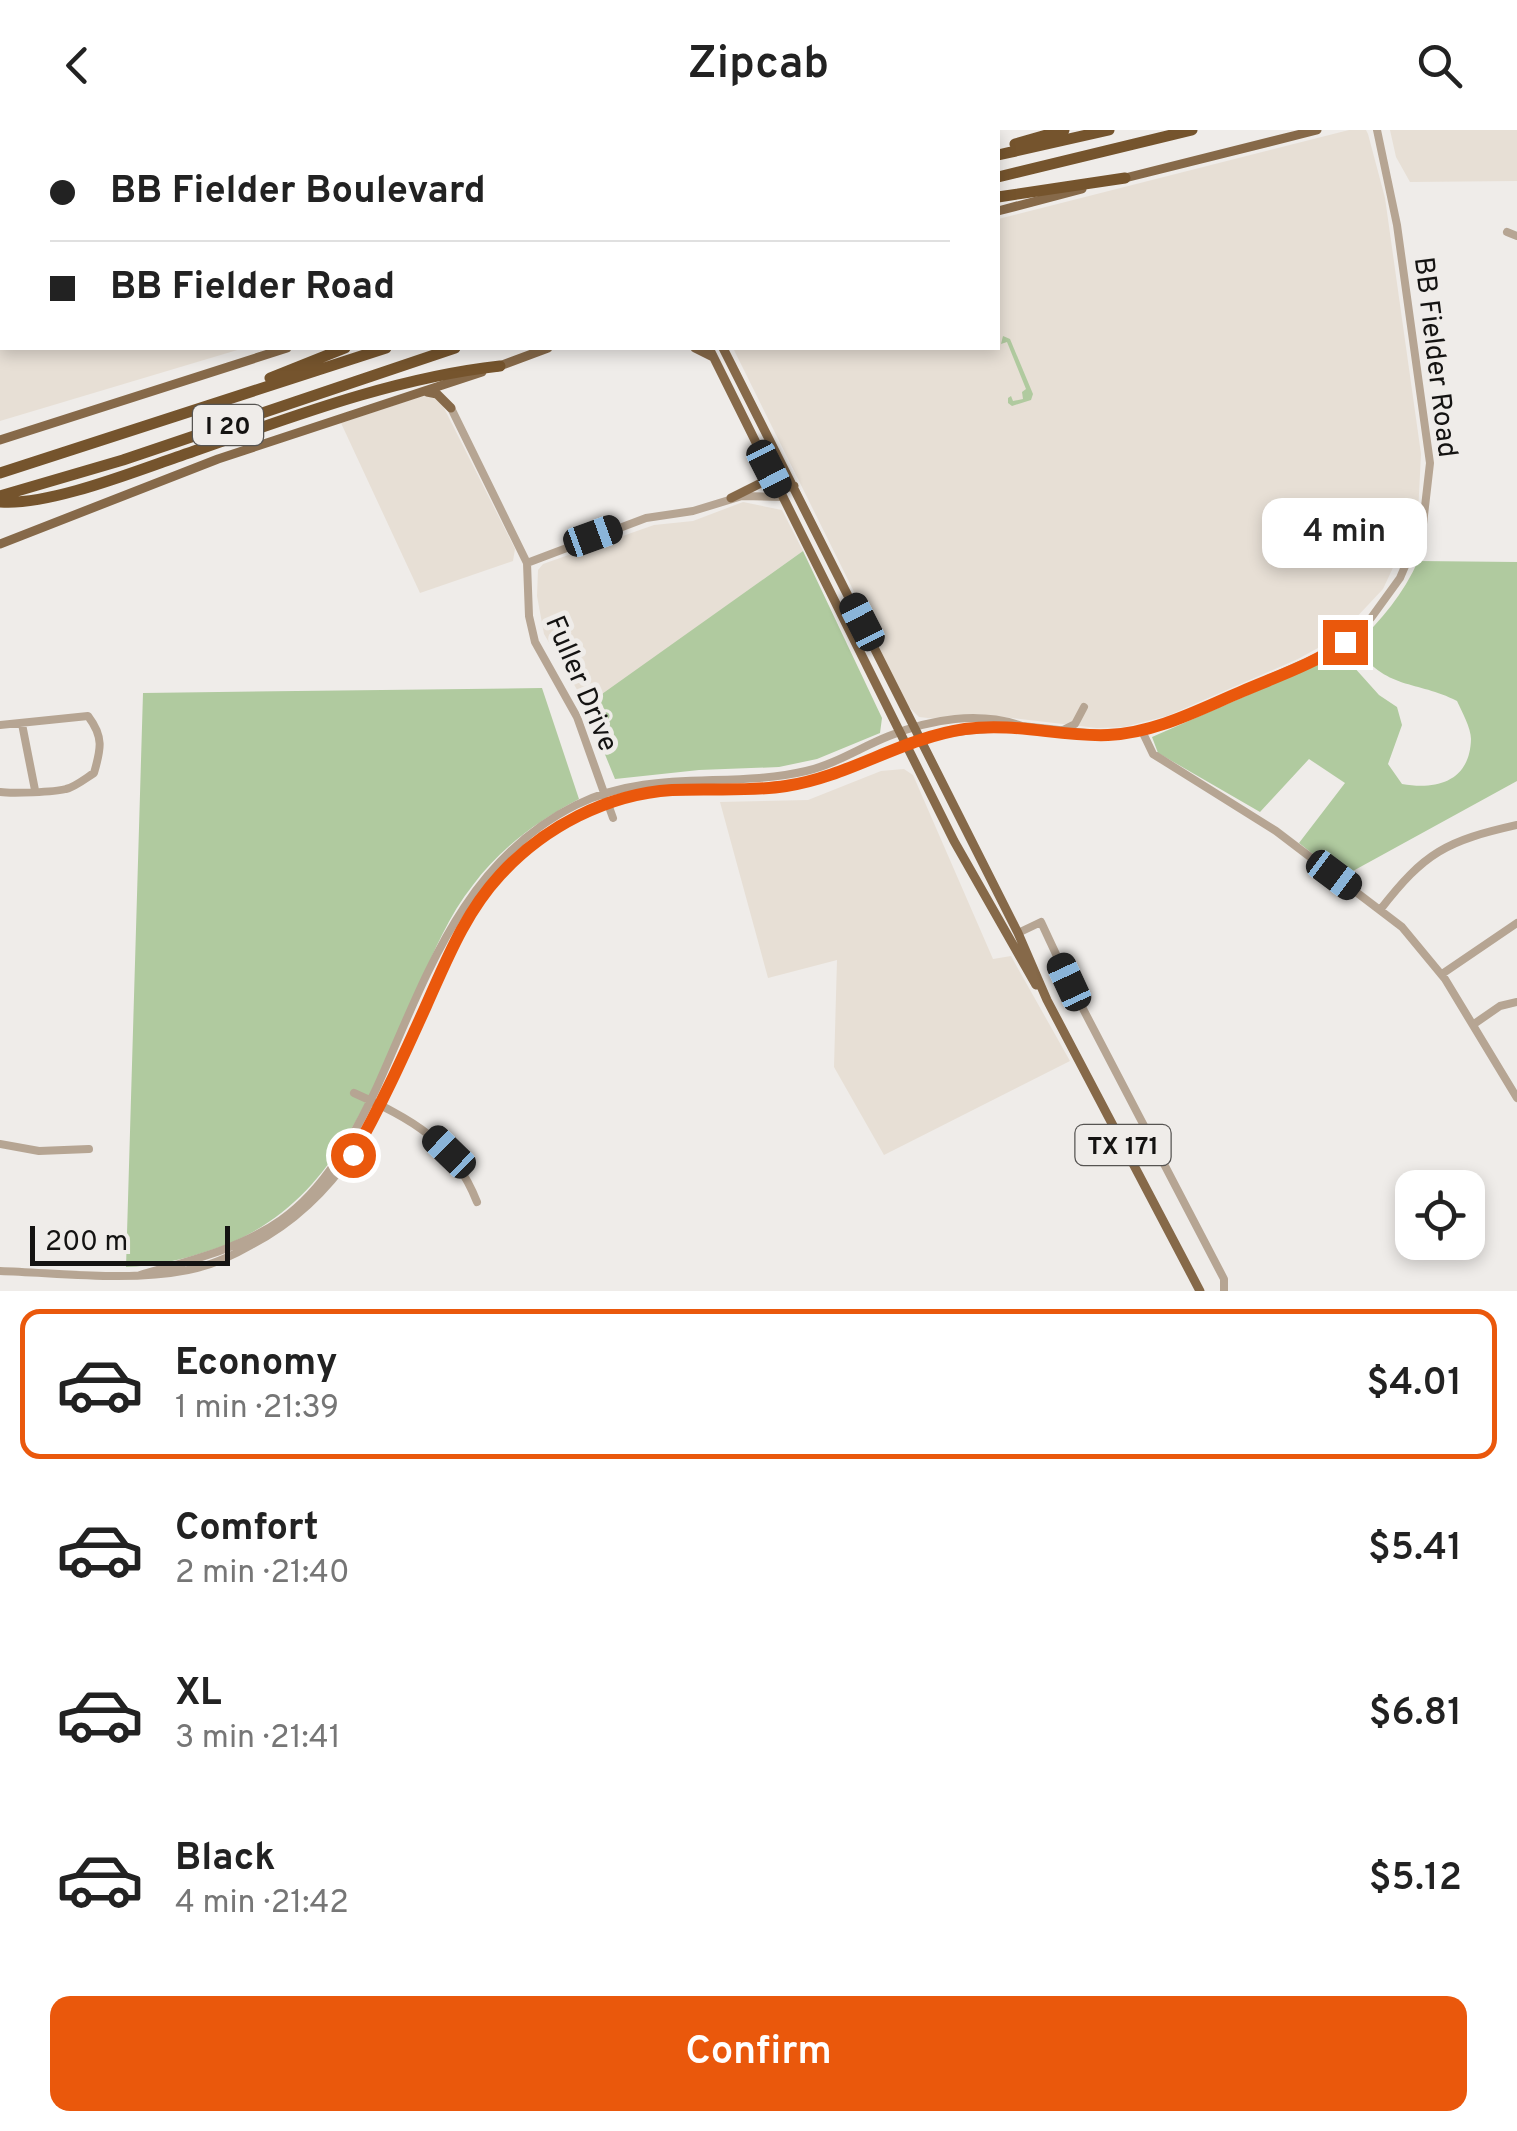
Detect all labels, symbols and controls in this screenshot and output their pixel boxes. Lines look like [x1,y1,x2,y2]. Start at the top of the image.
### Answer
text: Zipcab [688,37,829,94]
icon: back [50,38,105,93]
icon: search [1412,38,1467,93]
text: BB Fielder Boulevard [110,168,486,217]
street label: BB Fielder Road [1404,255,1464,460]
text: BB Fielder Road [110,264,395,313]
road number: I 20 [193,405,263,445]
car [742,435,796,503]
callout: 4 min [1262,497,1428,567]
car [560,512,626,560]
text: 4 min [1303,513,1386,553]
car [835,588,889,656]
street label: Fuller Drive [535,611,625,758]
route end [1323,620,1368,665]
car [1301,845,1367,905]
car [1043,948,1095,1016]
car [417,1120,481,1184]
road number: TX 171 [1076,1125,1170,1165]
route start [331,1133,376,1178]
map controls [1395,1170,1485,1260]
button: locate [1395,1170,1485,1260]
scale bar [30,1221,230,1266]
text: 200 m [45,1225,128,1261]
icon: car [55,1339,145,1429]
text: Economy [175,1340,337,1389]
text: $4.01 [1367,1360,1462,1409]
text: 1 min · 21:39 [175,1389,339,1429]
icon: car [55,1504,145,1594]
text: Comfort [175,1505,319,1554]
text: $5.41 [1368,1525,1462,1574]
text: 2 min · 21:40 [175,1554,350,1594]
icon: car [55,1669,145,1759]
text: XL [175,1670,222,1719]
text: $6.81 [1369,1690,1462,1739]
text: 3 min · 21:41 [175,1719,341,1759]
icon: car [55,1834,145,1924]
text: Black [175,1835,275,1884]
text: $5.12 [1369,1855,1462,1904]
text: 4 min · 21:42 [175,1884,349,1924]
button: Confirm [50,1996,1467,2111]

